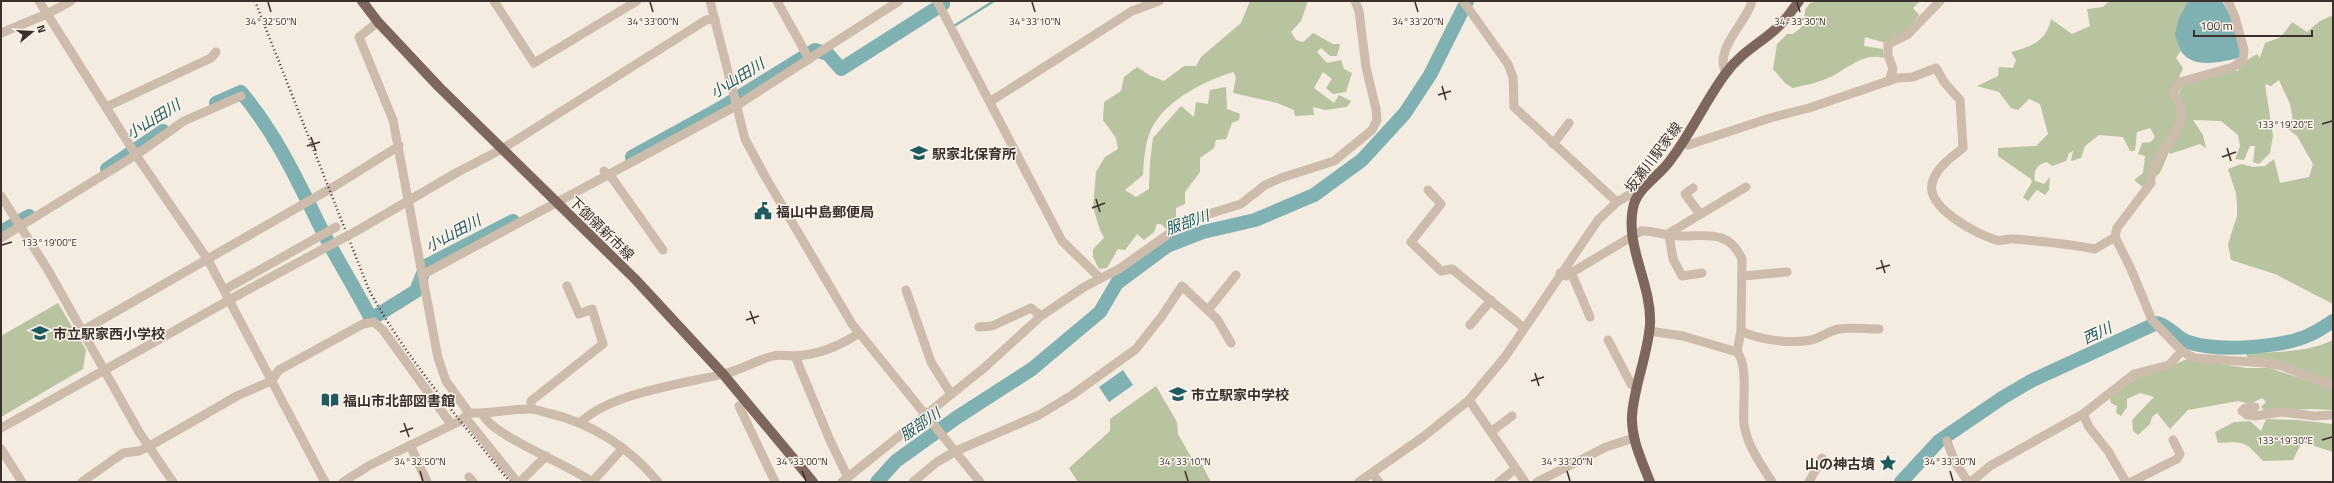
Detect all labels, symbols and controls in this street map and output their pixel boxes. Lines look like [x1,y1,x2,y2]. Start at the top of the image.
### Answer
north arrow [12,12,52,52]
scale bar [2194,12,2312,38]
text: 34°32'50"N [245,14,297,29]
text: 34°33'00"N [627,14,679,29]
text: 34°33'10"N [1009,14,1061,29]
text: 34°33'20"N [1392,14,1444,29]
text: 34°33'30"N [1774,14,1826,29]
text: 100 m [2200,16,2233,35]
text: N [33,23,50,35]
water label: 小山田川 [705,51,770,104]
water label: 小山田川 [121,92,186,145]
street label: 坂瀬川駅家線 [1619,117,1687,197]
text: 133°19'20"E [2257,117,2314,132]
school or university icon: 駅家北保育所 [909,143,929,163]
place label: 駅家北保育所 [932,143,1016,164]
street label: 下御領新市線 [564,191,640,265]
public building icon: 福山中島郵便局 [753,201,773,221]
place label: 福山中島郵便局 [776,201,874,222]
water label: 服部川 [1162,203,1214,240]
water label: 小山田川 [421,208,487,257]
text: 133°19'00"E [21,235,78,250]
water label: 西川 [2079,315,2117,350]
school or university icon: 市立駅家西小学校 [30,323,50,343]
place label: 市立駅家西小学校 [53,323,165,344]
school or university icon: 市立駅家中学校 [1168,384,1188,404]
place label: 市立駅家中学校 [1191,384,1289,405]
library icon: 福山市北部図書館 [320,390,340,410]
place label: 福山市北部図書館 [343,390,455,411]
water label: 服部川 [895,401,947,446]
text: 133°19'30"E [2257,433,2314,448]
place label: 山の神古墳 [1805,453,1875,474]
place icon: 山の神古墳 [1878,453,1898,473]
text: 34°32'50"N [394,454,446,469]
text: 34°33'00"N [776,454,828,469]
text: 34°33'10"N [1159,454,1211,469]
text: 34°33'20"N [1541,454,1593,469]
text: 34°33'30"N [1924,454,1976,469]

